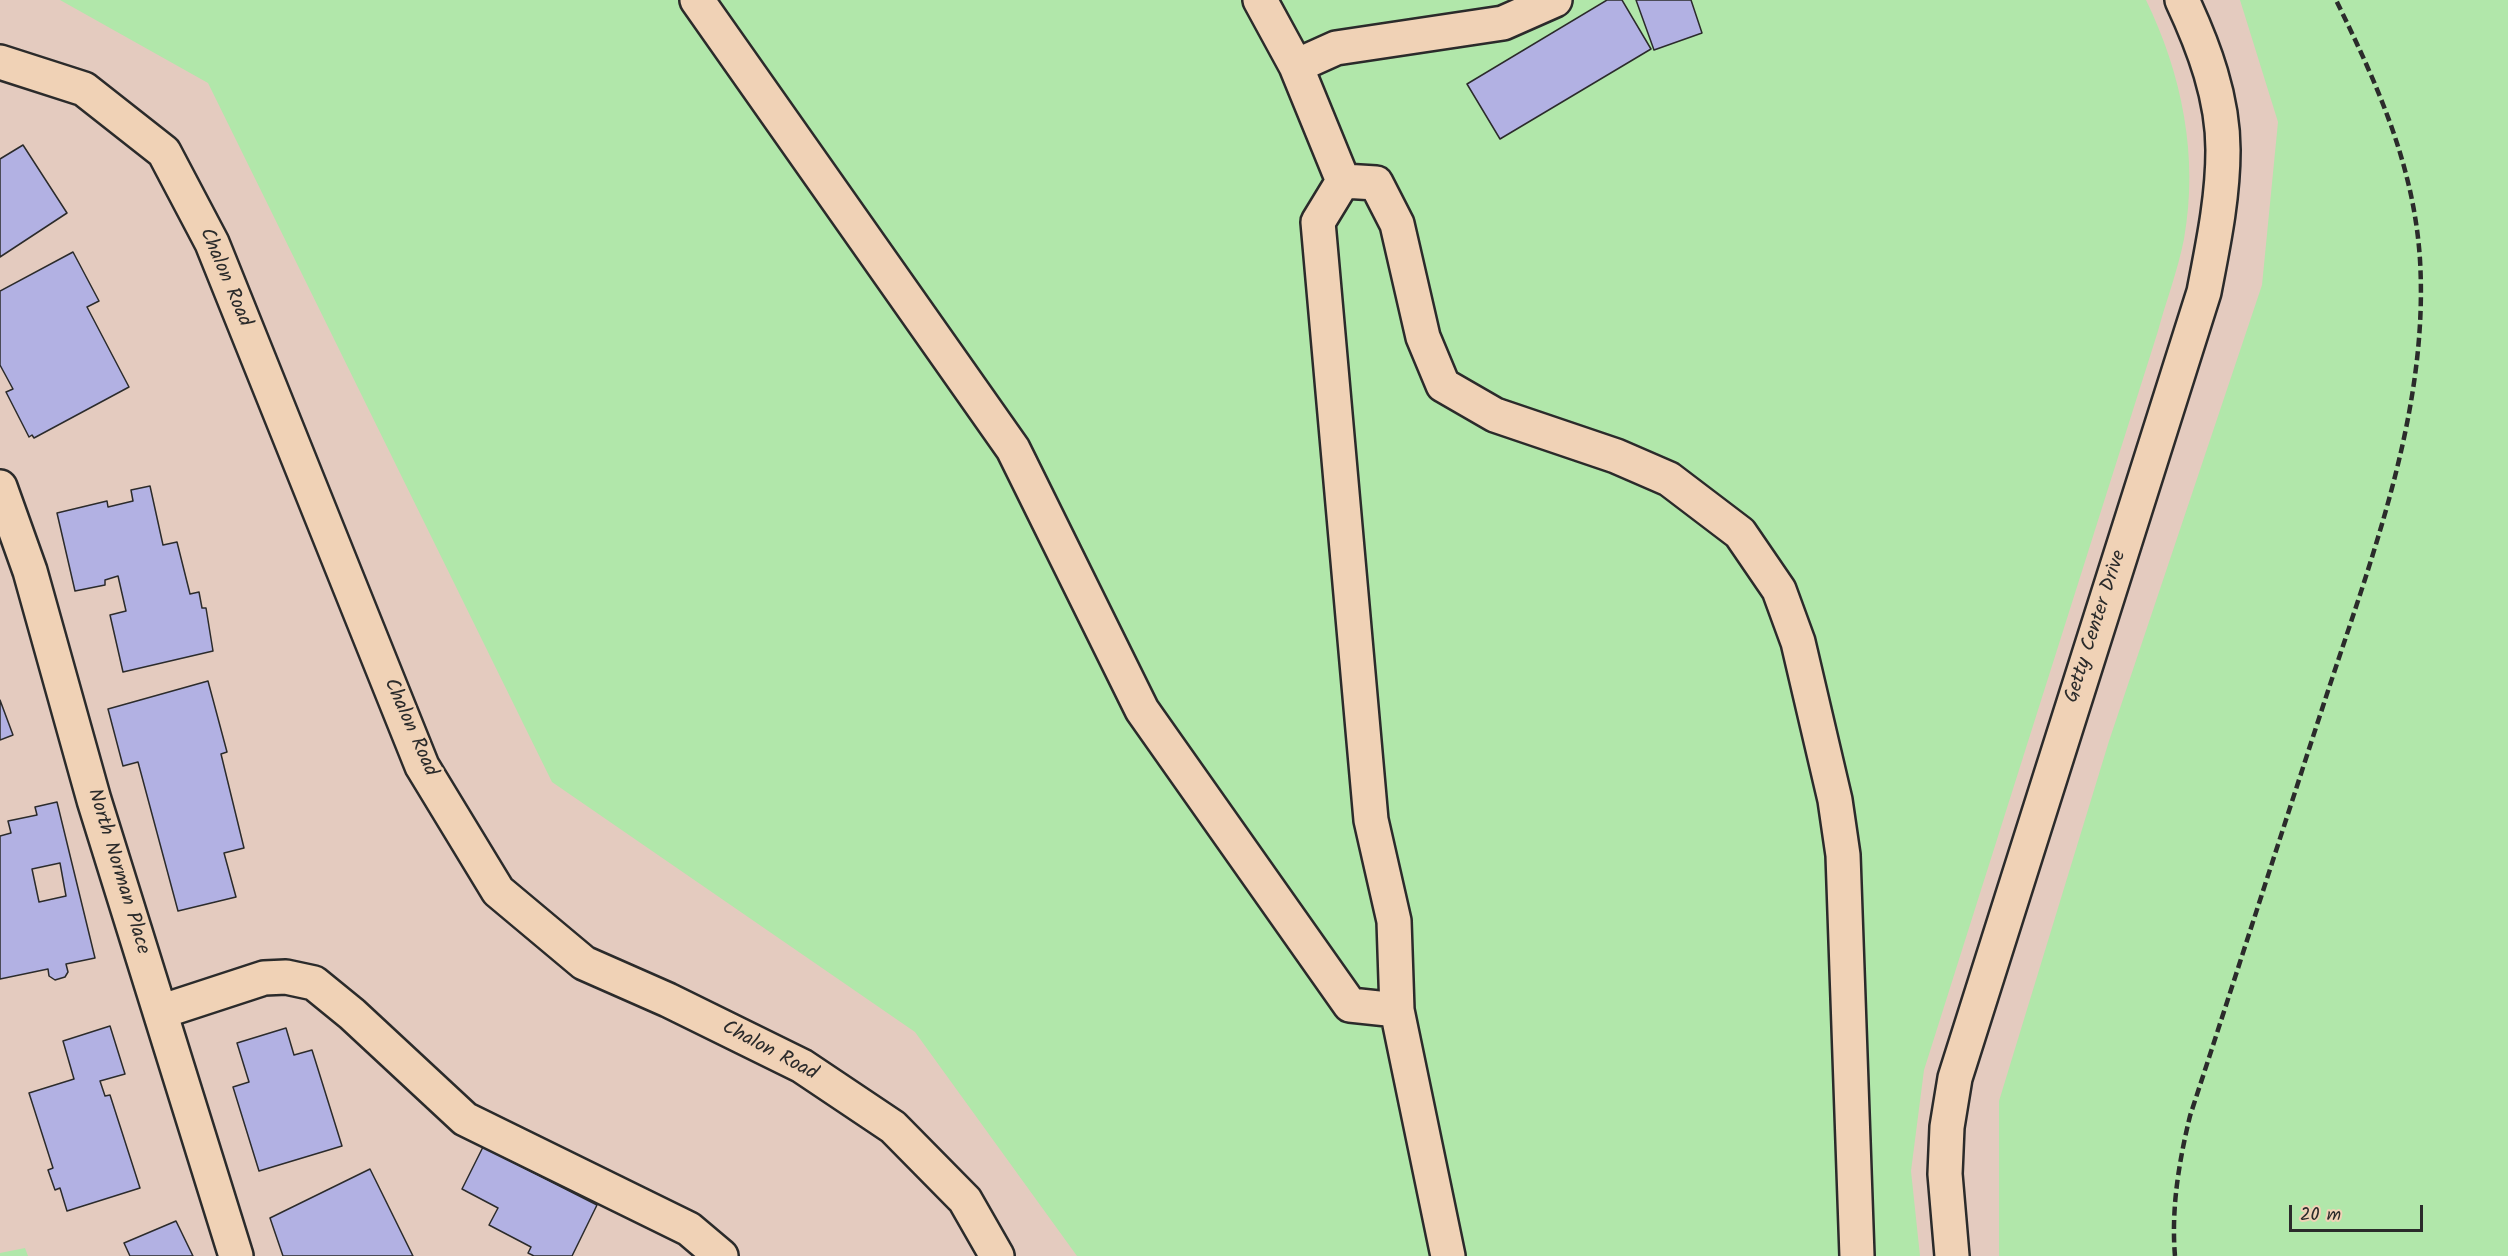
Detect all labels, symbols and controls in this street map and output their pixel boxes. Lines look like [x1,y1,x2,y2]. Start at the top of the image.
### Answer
street label: Chalon Road [192,225,256,331]
street label: Getty Center Drive [2061,548,2133,706]
street label: Chalon Road [377,675,441,781]
street label: North Norman Place [80,786,154,958]
street label: Chalon Road [717,1017,821,1087]
scale bar [2292,1193,2426,1231]
text: 20 m [2300,1201,2341,1230]

